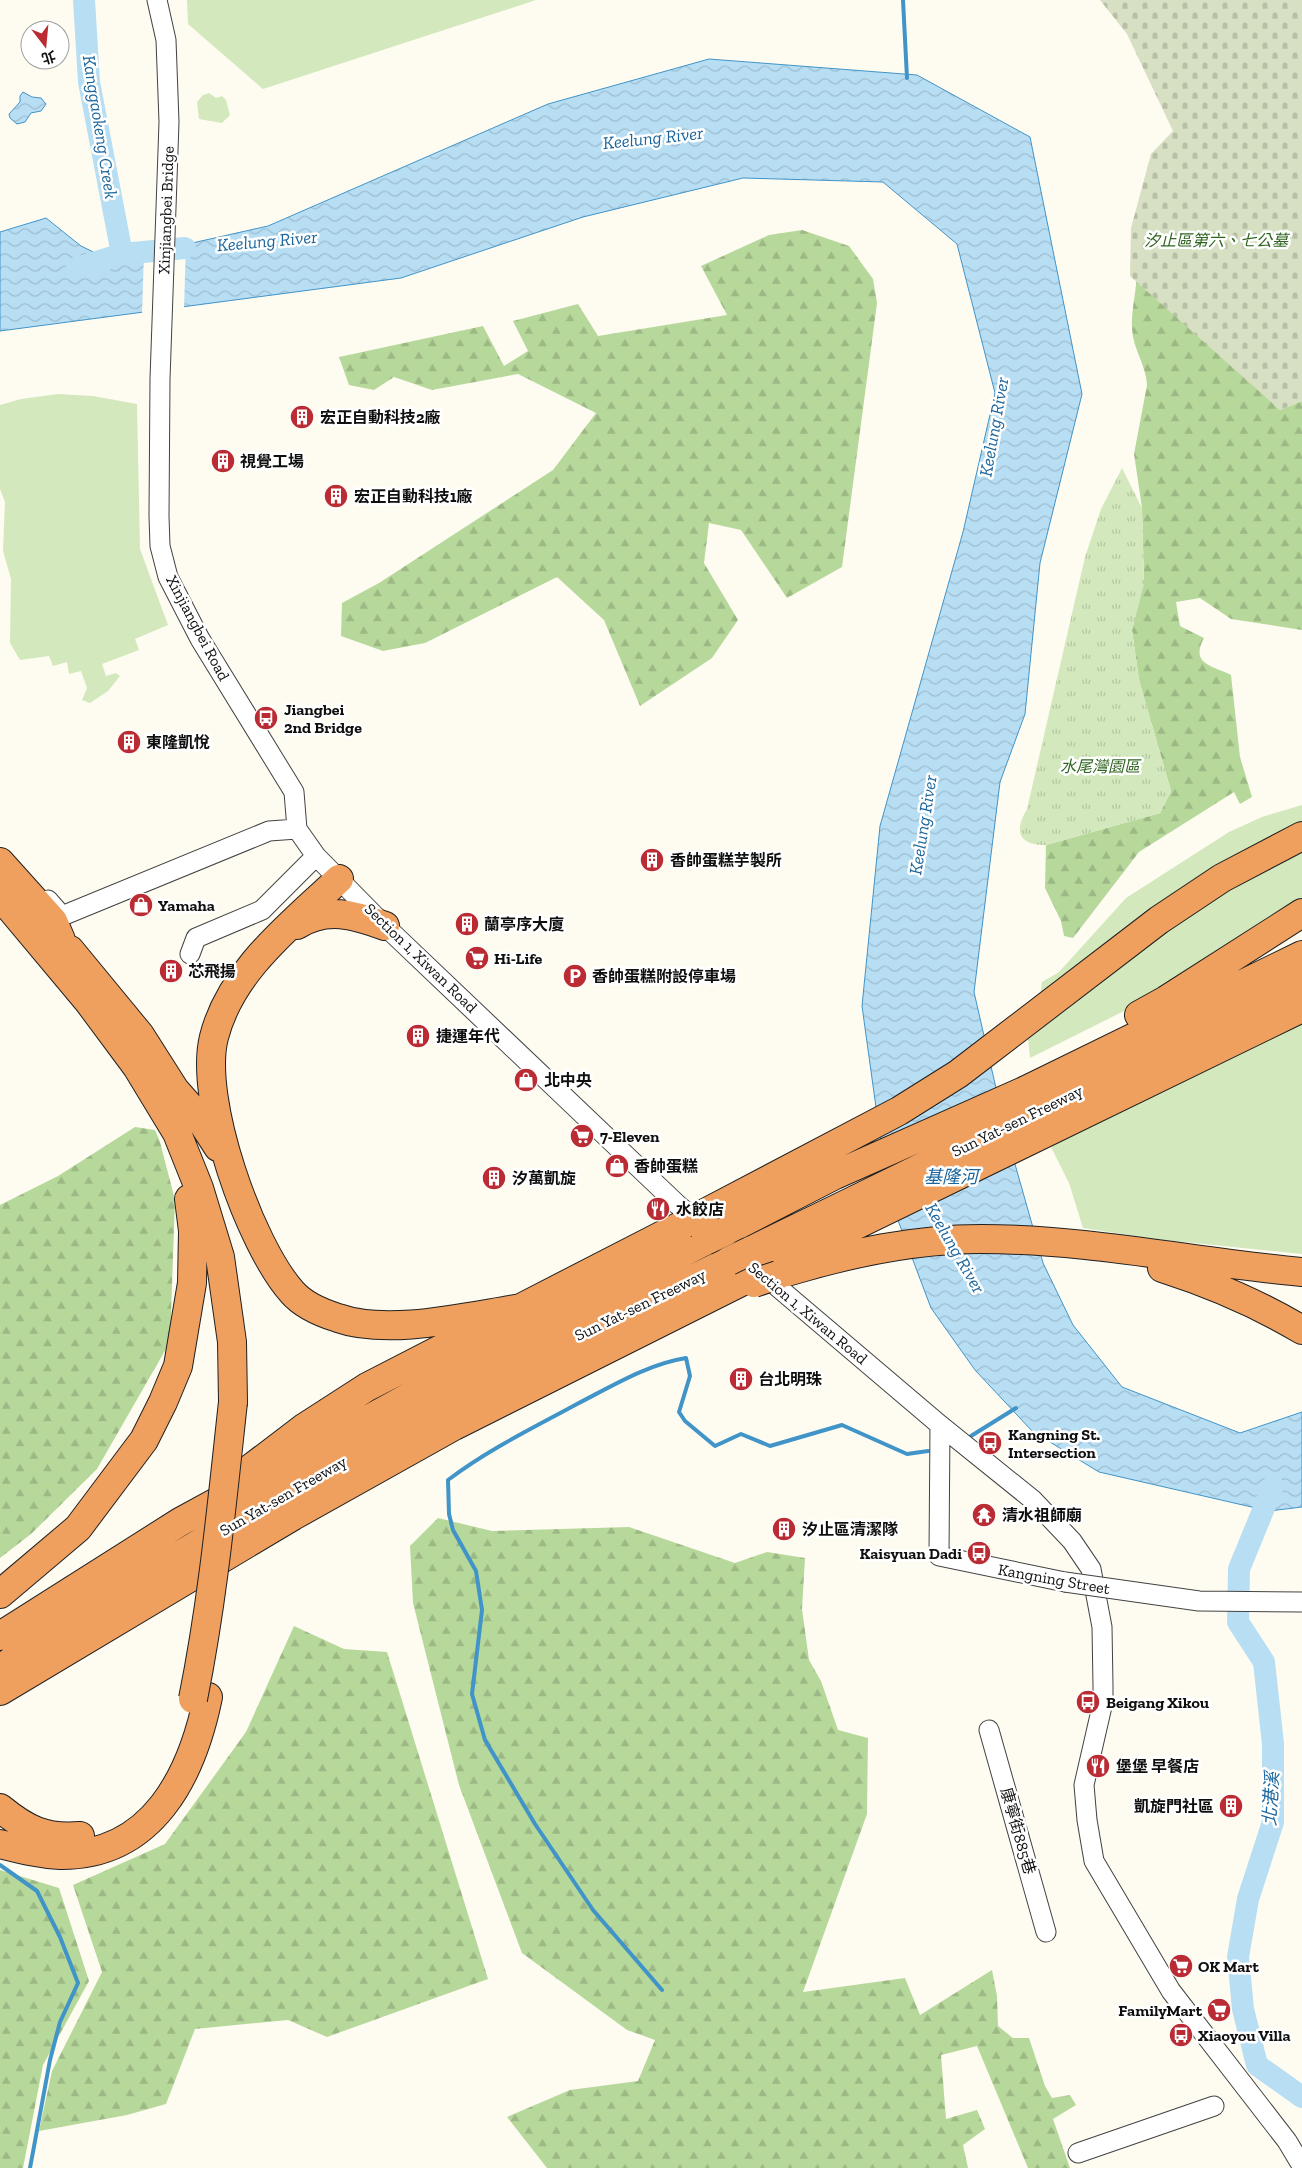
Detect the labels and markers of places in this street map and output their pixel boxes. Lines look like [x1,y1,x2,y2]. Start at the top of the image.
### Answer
building icon: 宏正自動科技2廠 [289,404,315,430]
place label: 宏正自動科技2廠 [320,408,441,427]
building icon: 視覺工場 [210,448,236,474]
place label: 視覺工場 [240,452,304,471]
building icon: 宏正自動科技1廠 [323,483,349,509]
place label: 宏正自動科技1廠 [354,487,472,506]
place label: Jiangbei 2nd Bridge [284,700,362,737]
bus stop icon: Jiangbei 2nd Bridge [253,705,279,731]
building icon: 東隆凱悅 [116,729,142,755]
place label: 東隆凱悅 [146,733,210,752]
building icon: 香帥蛋糕芋製所 [639,847,665,873]
place label: 香帥蛋糕芋製所 [670,851,782,870]
shop icon: Yamaha [128,892,154,918]
place label: Yamaha [158,896,215,915]
building icon: 蘭亭序大廈 [454,911,480,937]
place label: 蘭亭序大廈 [484,915,564,934]
supermarket icon: Hi-Life [464,945,490,971]
place label: Hi-Life [494,949,543,968]
building icon: 芯飛揚 [158,958,184,984]
place label: 芯飛揚 [188,962,236,981]
parking icon: 香帥蛋糕附設停車場 [562,963,588,989]
place label: 香帥蛋糕附設停車場 [592,967,736,986]
building icon: 捷運年代 [405,1023,431,1049]
place label: 捷運年代 [436,1027,500,1046]
shop icon: 北中央 [513,1067,539,1093]
place label: 北中央 [544,1071,592,1090]
supermarket icon: 7-Eleven [569,1123,595,1149]
place label: 7-Eleven [600,1127,660,1146]
shop icon: 香帥蛋糕 [604,1153,630,1179]
place label: 香帥蛋糕 [634,1157,698,1176]
building icon: 汐萬凱旋 [481,1165,507,1191]
place label: 汐萬凱旋 [512,1169,576,1188]
restaurant icon: 水餃店 [645,1196,671,1222]
place label: 水餃店 [676,1200,724,1219]
building icon: 台北明珠 [728,1366,754,1392]
place label: 台北明珠 [758,1370,822,1389]
place label: Kangning St. Intersection [1008,1425,1101,1462]
bus stop icon: Kangning St. Intersection [977,1430,1003,1456]
temple icon: 清水祖師廟 [971,1502,997,1528]
place label: 清水祖師廟 [1002,1506,1082,1525]
building icon: 汐止區清潔隊 [771,1516,797,1542]
place label: 汐止區清潔隊 [802,1520,898,1539]
bus stop icon: Kaisyuan Dadi [966,1540,992,1566]
place label: Kaisyuan Dadi [859,1544,962,1563]
bus stop icon: Beigang Xikou [1075,1689,1101,1715]
place label: Beigang Xikou [1106,1693,1210,1712]
restaurant icon: 堡堡 早餐店 [1085,1753,1111,1779]
place label: 堡堡 早餐店 [1116,1757,1199,1776]
building icon: 凱旋門社區 [1218,1793,1244,1819]
place label: 凱旋門社區 [1134,1797,1214,1816]
supermarket icon: OK Mart [1168,1953,1194,1979]
place label: OK Mart [1198,1957,1259,1976]
supermarket icon: FamilyMart [1206,1997,1232,2023]
place label: FamilyMart [1118,2001,1203,2020]
bus stop icon: Xiaoyou Villa [1168,2022,1194,2048]
place label: Xiaoyou Villa [1198,2026,1291,2045]

